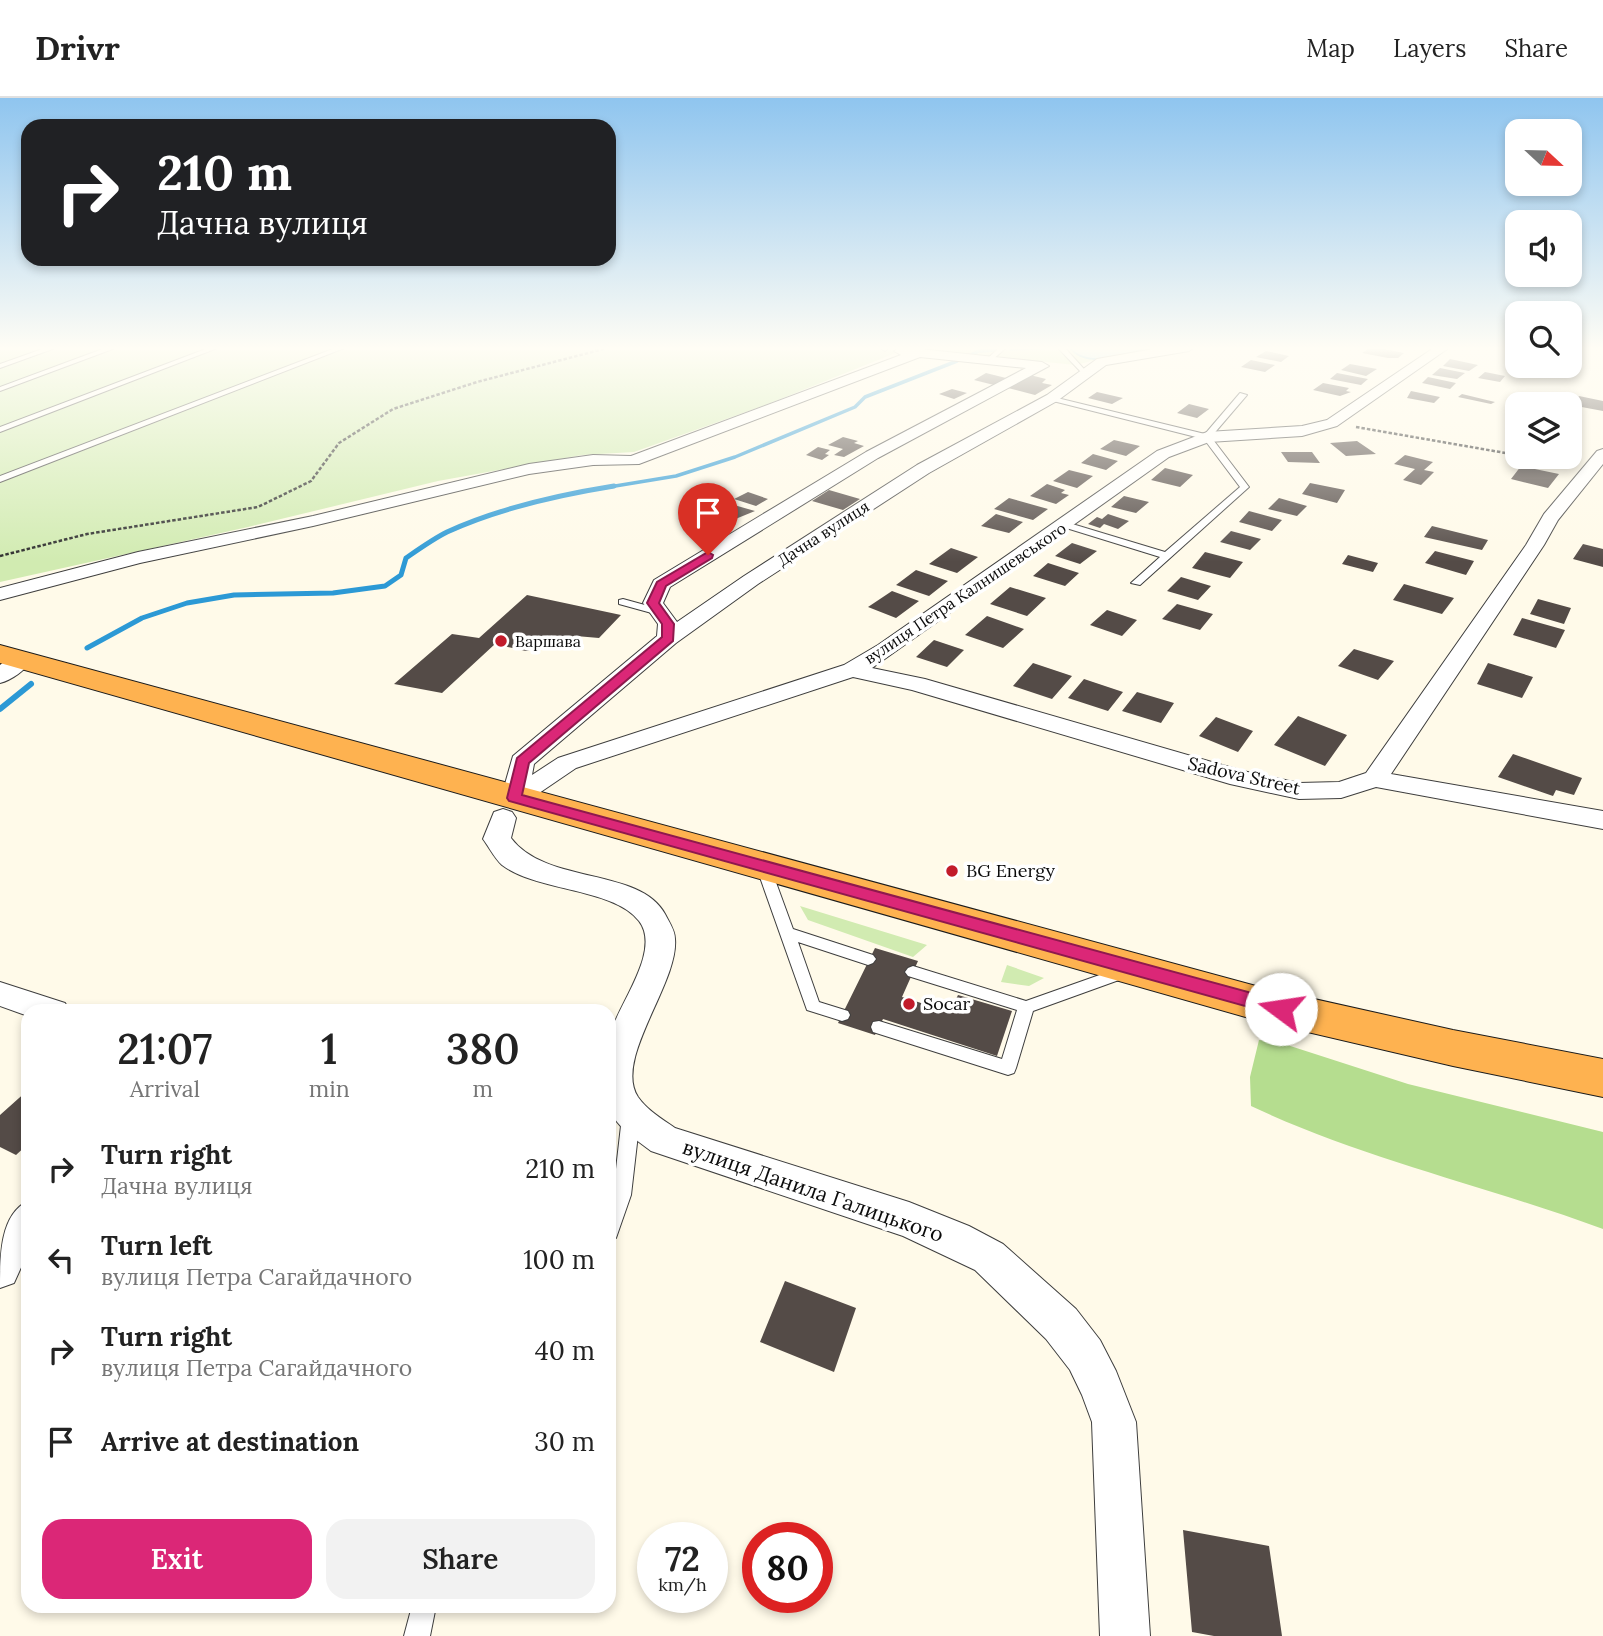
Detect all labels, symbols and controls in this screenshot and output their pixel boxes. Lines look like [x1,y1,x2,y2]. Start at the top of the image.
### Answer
text: Drivr [35,27,120,69]
text: Map [1306,33,1355,64]
text: Layers [1393,33,1466,64]
text: Share [1504,33,1568,64]
north arrow [1505,119,1582,196]
map controls [1505,119,1582,469]
text: 210 m [157,141,292,203]
icon: right [42,147,133,238]
text: Дачна вулиця [157,202,368,243]
button: sound [1505,210,1582,287]
button: search [1505,301,1582,378]
button: layers [1505,392,1582,469]
pin [678,483,738,555]
icon: arrive [689,494,727,532]
street label: Дачна вулиця [773,496,873,570]
street label: вулиця Петра Калнишевського [860,518,1070,668]
place label: Варшава [515,631,581,651]
marker: Варшава [493,633,509,649]
street label: Sadova Street [1186,751,1303,800]
place label: BG Energy [966,859,1056,882]
marker: BG Energy [944,863,960,879]
position arrow [1244,972,1318,1046]
place label: Socar [923,992,971,1015]
marker: Socar [901,996,917,1012]
text: 21:07 [117,1022,212,1076]
text: 1 [321,1022,337,1076]
text: 380 [446,1022,520,1076]
text: Arrival [130,1074,200,1103]
text: min [309,1074,350,1103]
text: m [473,1074,493,1103]
street label: вулиця Данила Галицького [679,1133,947,1248]
text: Turn right [101,1138,232,1171]
icon: right [42,1150,80,1188]
text: 210 m [525,1152,595,1185]
text: Дачна вулиця [101,1171,253,1200]
text: Turn left [101,1229,212,1262]
icon: left [42,1241,80,1279]
text: 100 m [523,1243,595,1276]
text: вулиця Петра Сагайдачного [101,1262,412,1291]
text: Turn right [101,1320,232,1353]
icon: right [42,1332,80,1370]
text: 40 m [535,1334,595,1367]
text: вулиця Петра Сагайдачного [101,1353,412,1382]
icon: arrive [42,1423,80,1461]
text: Arrive at destination [101,1425,359,1458]
text: 30 m [534,1425,595,1458]
button: Exit [42,1519,312,1599]
button: Share [326,1519,595,1599]
speed limit sign: 80 [742,1522,833,1613]
text: 72 [665,1536,700,1581]
text: km/h [658,1573,707,1596]

